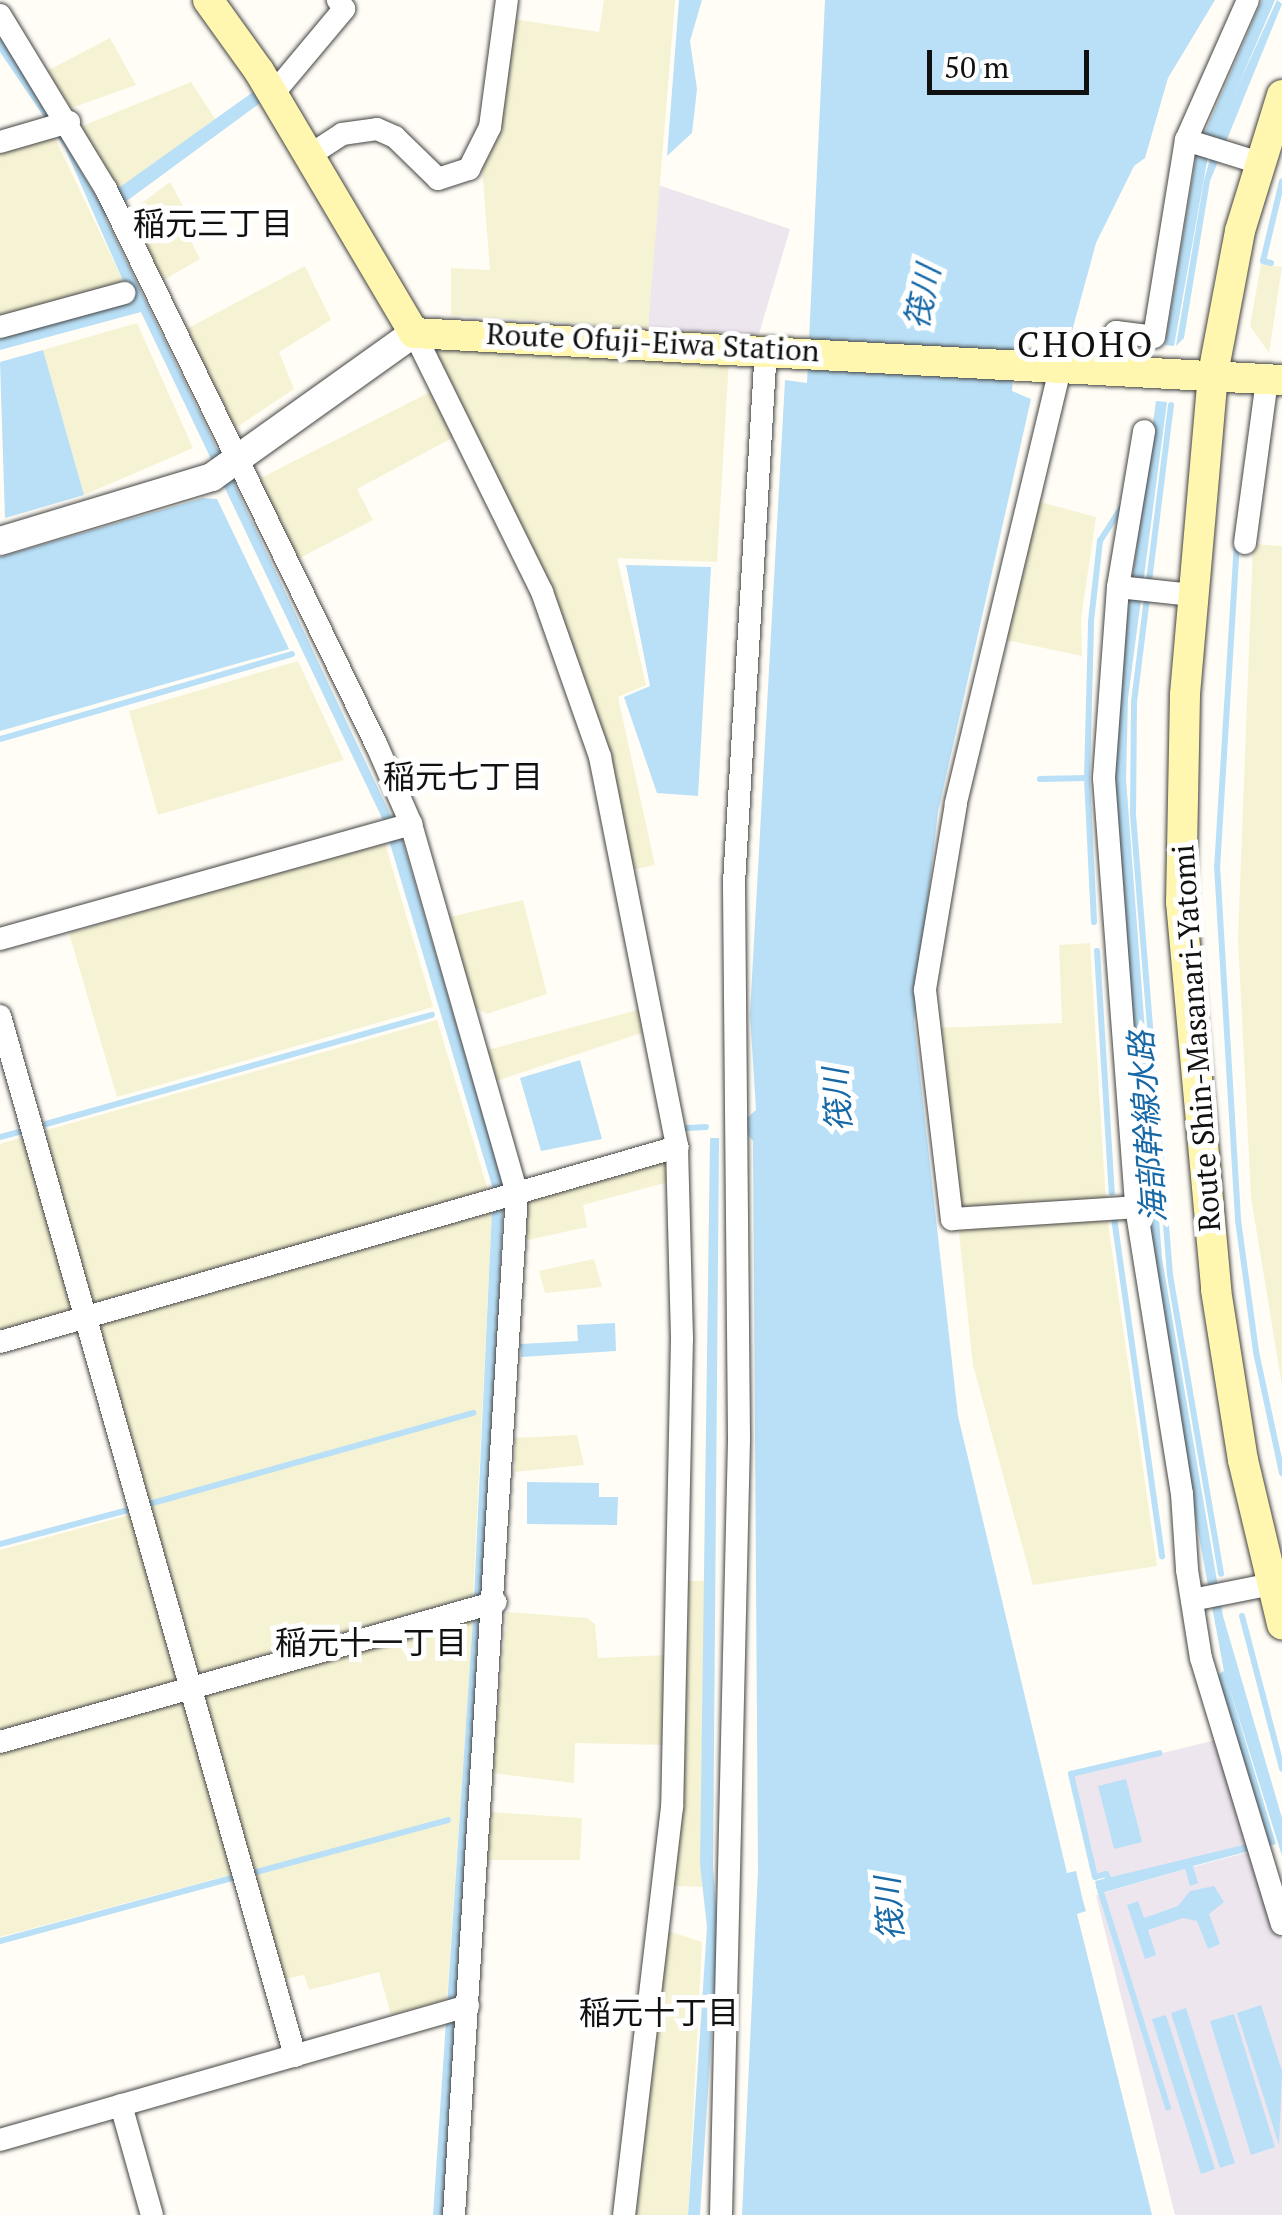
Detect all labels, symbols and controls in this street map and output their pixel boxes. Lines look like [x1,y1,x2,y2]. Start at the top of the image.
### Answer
scale bar [932,30,1094,92]
text: 50 m [944,47,1009,87]
district label: 稲元三丁目 [133,204,293,242]
water label: 筏川 [897,262,947,332]
street label: Route Ofuji-Eiwa Station [485,315,821,369]
district label: CHOHO [1017,323,1155,365]
district label: 稲元七丁目 [383,757,543,795]
street label: Route Shin-Masanari-Yatomi [1165,843,1227,1233]
water label: 海部幹線水路 [1121,1030,1173,1224]
water label: 筏川 [816,1067,858,1133]
district label: 稲元十一丁目 [275,1623,467,1661]
water label: 筏川 [868,1876,910,1942]
district label: 稲元十丁目 [579,1993,739,2031]

